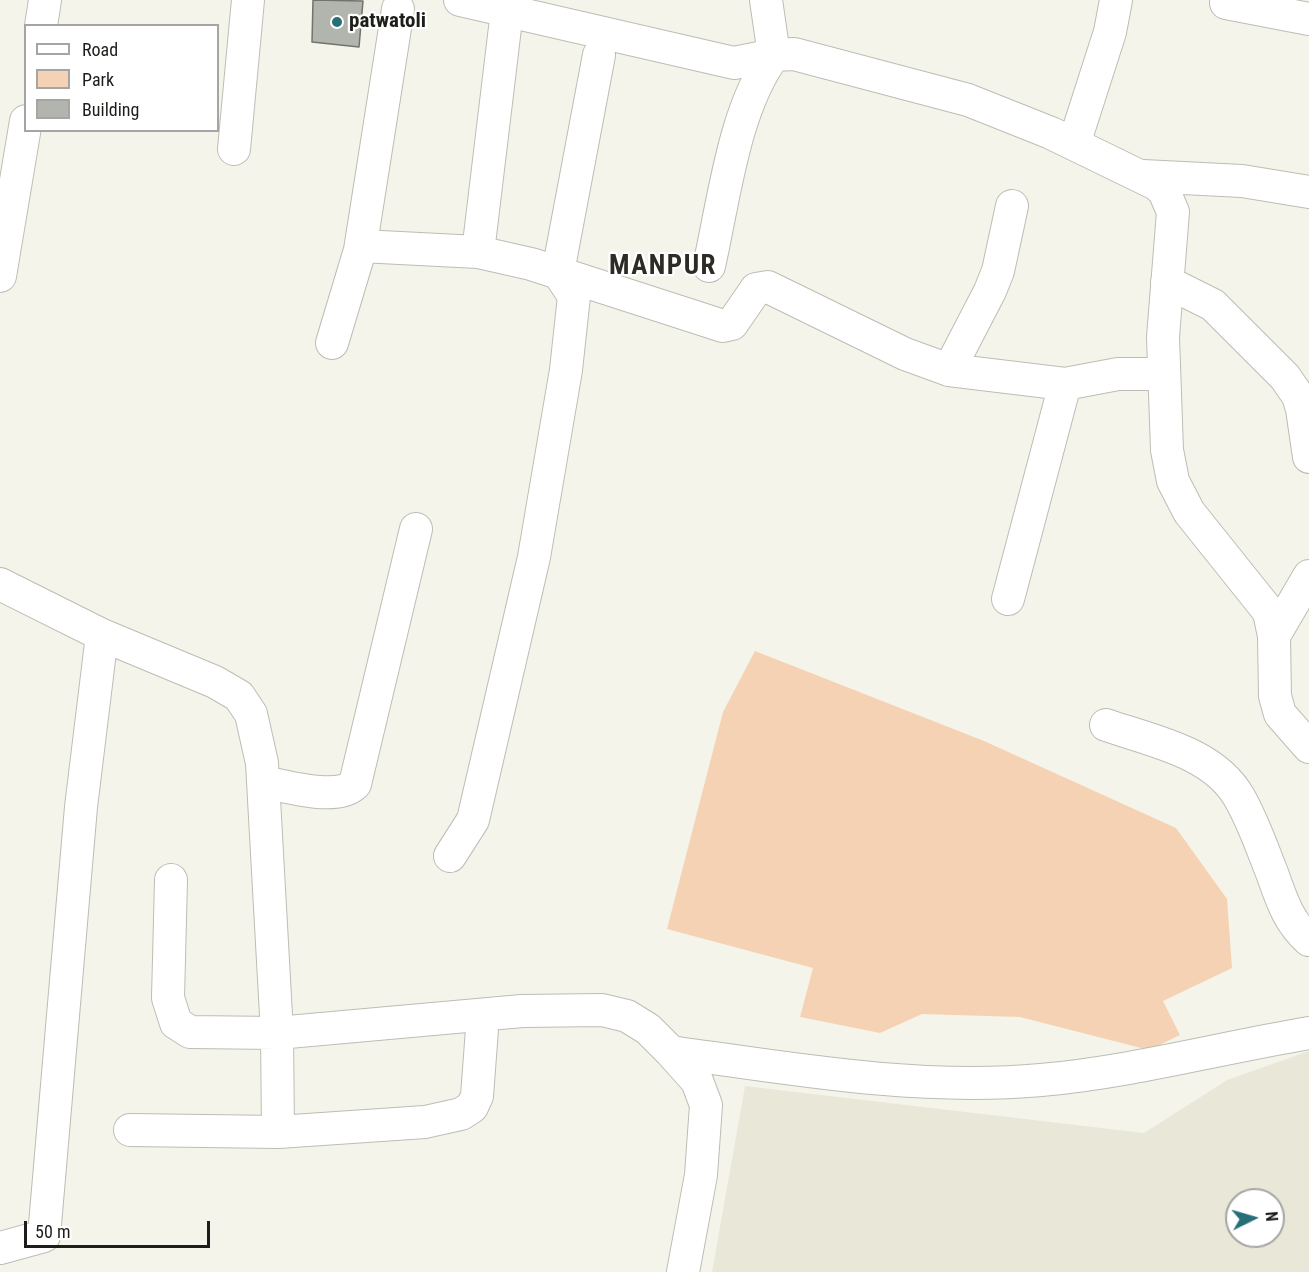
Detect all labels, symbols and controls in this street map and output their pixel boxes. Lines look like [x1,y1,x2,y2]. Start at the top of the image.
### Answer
place label: patwatoli [349,9,426,35]
marker: patwatoli [330,15,344,29]
legend [24,24,219,132]
text: Road [82,39,118,60]
text: Park [82,69,114,90]
text: Building [82,99,139,120]
district label: MANPUR [609,251,717,283]
north arrow [1225,1188,1285,1248]
scale bar [27,1209,213,1247]
text: N [1262,1211,1281,1222]
text: 50 m [35,1221,70,1242]

